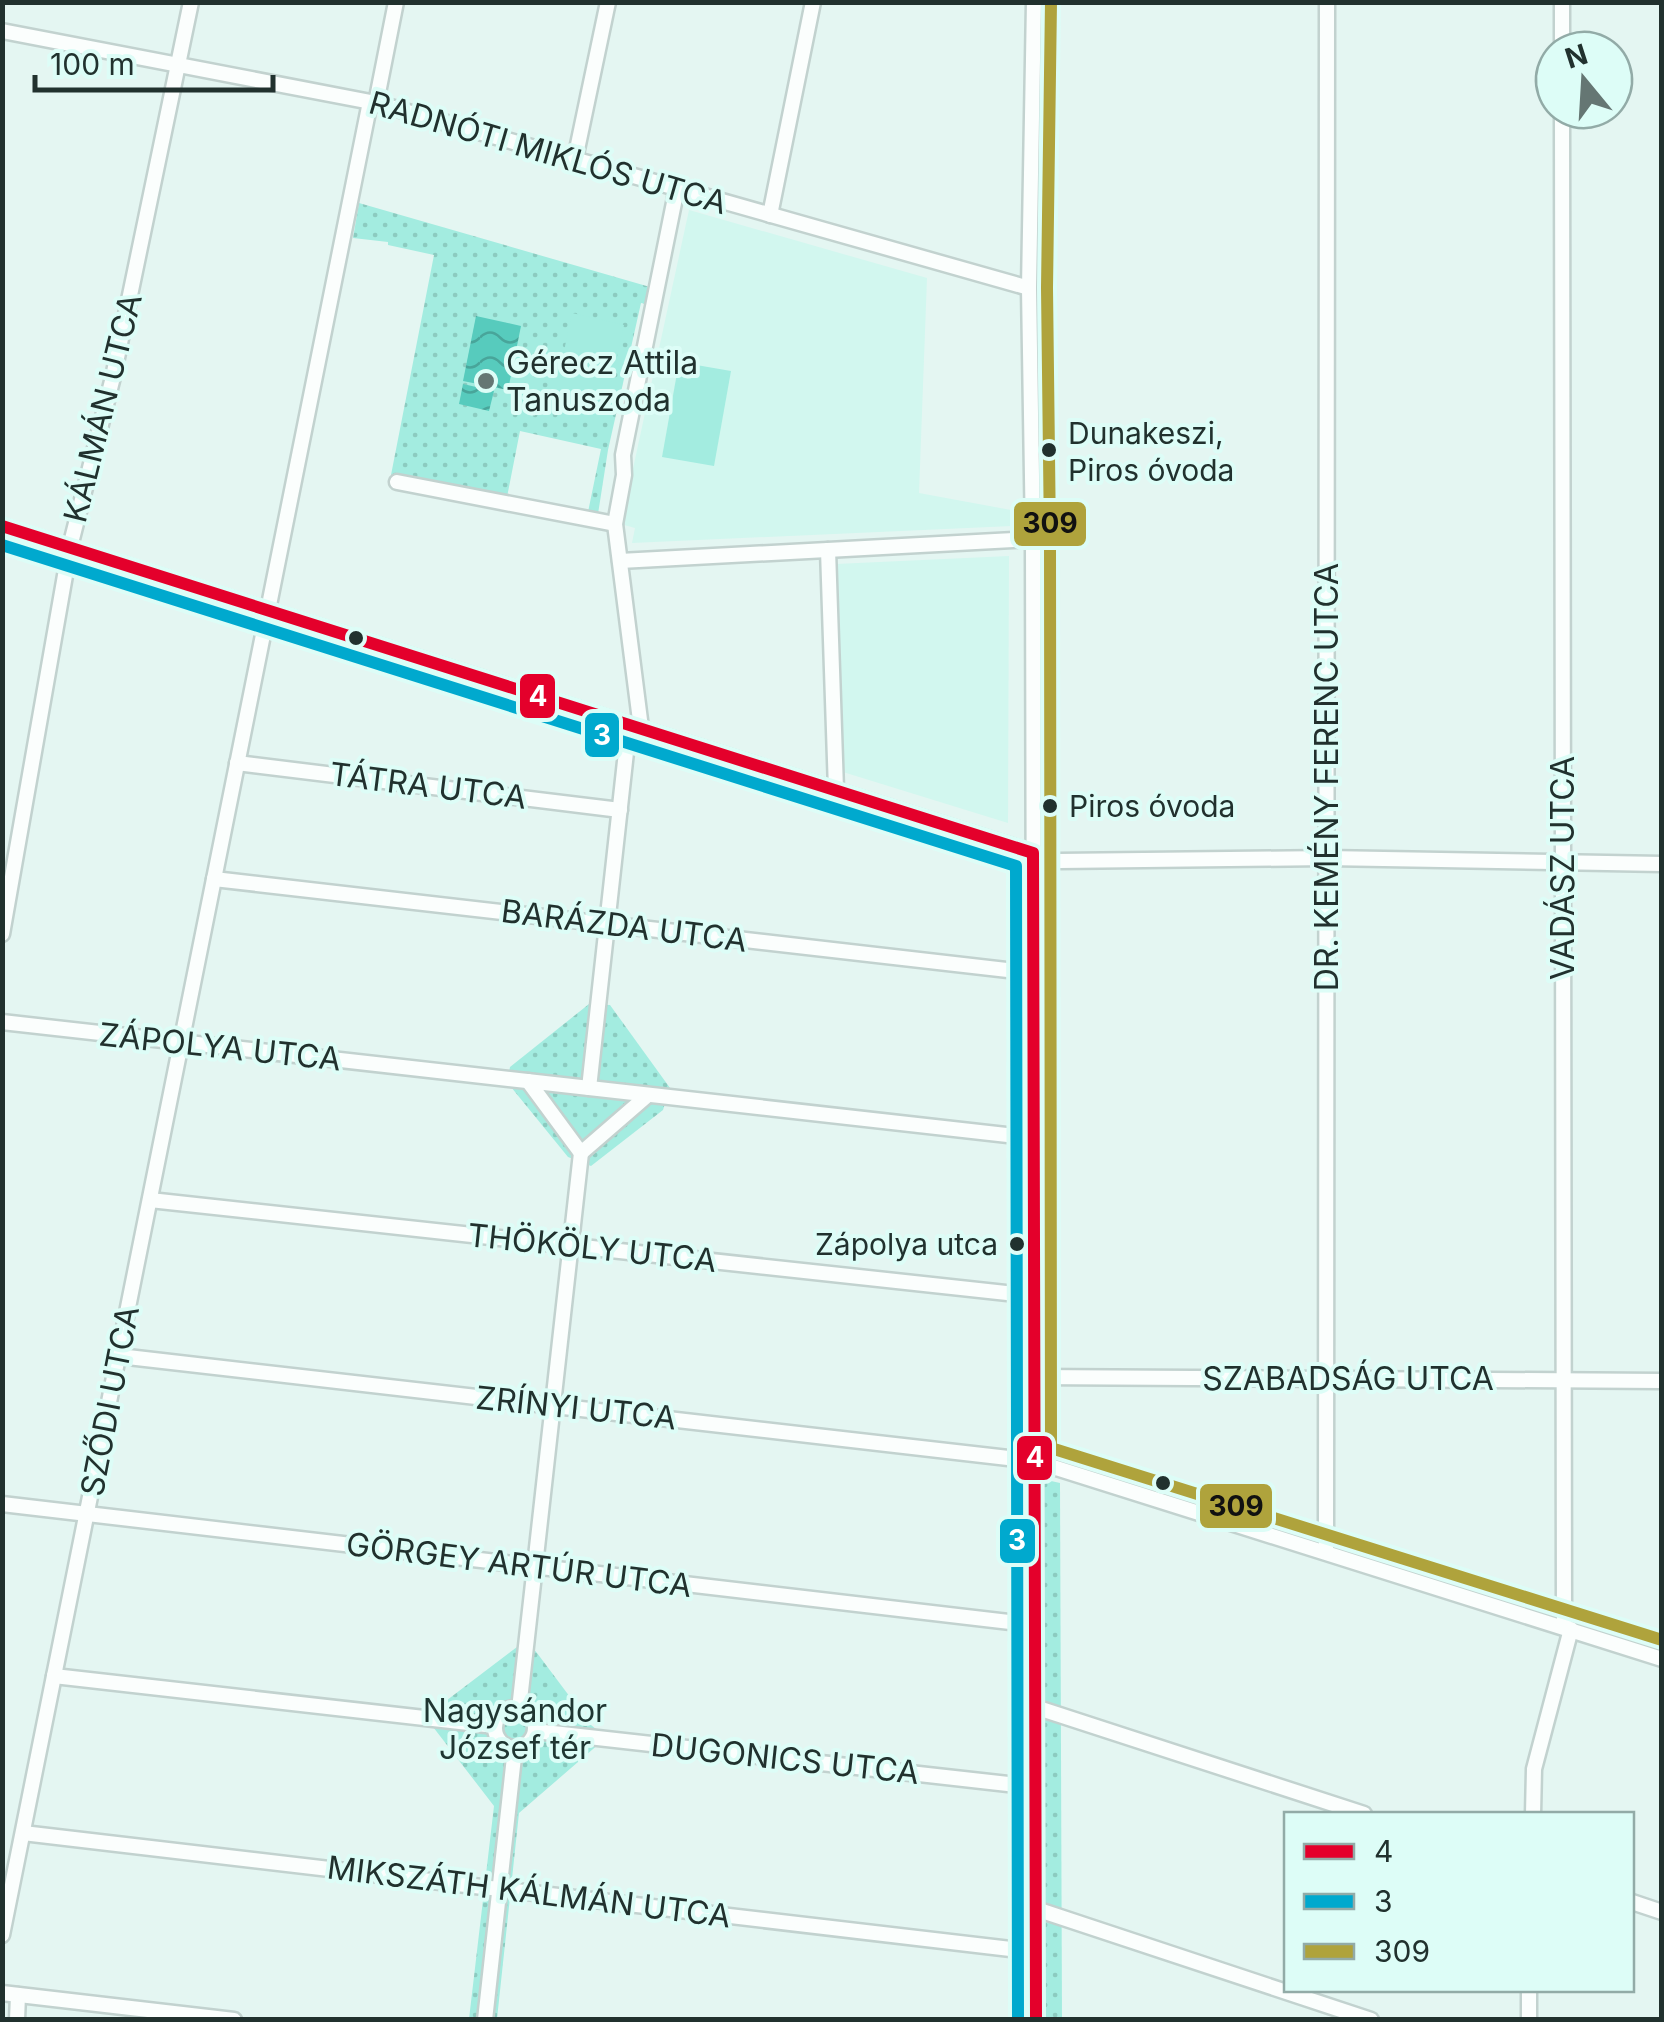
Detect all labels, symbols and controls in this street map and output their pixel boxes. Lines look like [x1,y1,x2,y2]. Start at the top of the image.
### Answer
scale bar [35,30,272,92]
north arrow [1534,30,1634,130]
text: N [1561,37,1592,76]
text: 100 m [50,46,135,82]
street label: RADNÓTI MIKLÓS UTCA [365,83,731,222]
street label: KÁLMÁN UTCA [55,290,150,526]
place label: Gérecz Attila Tanuszoda [506,343,698,419]
marker: Gérecz Attila Tanuszoda [475,370,497,392]
place label: Dunakeszi, Piros óvoda [1068,415,1234,488]
marker: Dunakeszi, Piros óvoda [1039,440,1059,460]
line badge: 309 [1012,500,1088,548]
text: 309 [1022,506,1078,540]
street label: DR. KEMÉNY FERENC UTCA [1307,563,1346,991]
unlabelled marker [346,628,366,648]
line badge: 4 [518,672,557,720]
text: 4 [529,679,547,713]
line badge: 3 [583,711,621,759]
text: 3 [593,718,611,752]
street label: TÁTRA UTCA [327,754,529,817]
street label: VADÁSZ UTCA [1543,756,1582,980]
place label: Piros óvoda [1069,788,1235,824]
marker: Piros óvoda [1040,796,1060,816]
street label: BARÁZDA UTCA [499,891,749,960]
street label: ZÁPOLYA UTCA [97,1014,343,1079]
street label: THÖKÖLY UTCA [466,1215,718,1280]
place label: Zápolya utca [815,1226,998,1262]
marker: Zápolya utca [1007,1234,1027,1254]
street label: SZŐDI UTCA [72,1302,147,1499]
street label: SZABADSÁG UTCA [1202,1359,1494,1398]
street label: ZRÍNYI UTCA [474,1378,678,1437]
line badge: 4 [1015,1434,1054,1482]
text: 4 [1026,1440,1044,1474]
unlabelled marker [1153,1473,1173,1493]
line badge: 309 [1198,1482,1274,1530]
text: 309 [1208,1489,1264,1523]
line badge: 3 [998,1517,1037,1565]
text: 3 [1008,1523,1026,1557]
street label: GÖRGEY ARTÚR UTCA [344,1524,694,1605]
park label: Nagysándor József tér [423,1691,607,1767]
street label: DUGONICS UTCA [649,1725,921,1792]
legend [1284,1812,1634,1992]
text: 4 [1374,1833,1393,1869]
street label: MIKSZÁTH KÁLMÁN UTCA [325,1847,733,1936]
text: 3 [1374,1883,1393,1919]
text: 309 [1374,1933,1430,1969]

